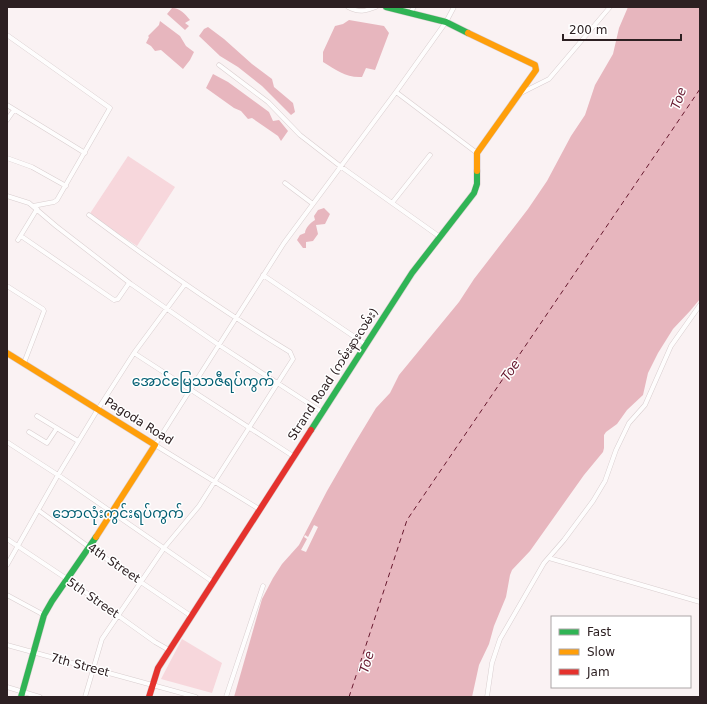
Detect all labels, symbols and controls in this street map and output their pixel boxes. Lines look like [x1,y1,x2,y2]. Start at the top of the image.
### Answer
scale bar [563,16,681,42]
text: 200 m [569,23,607,37]
water label: Toe [668,85,689,111]
street label: Strand Road (ကမ်းနားလမ်း) [283,304,384,444]
water label: Toe [498,357,523,384]
district label: အောင်မြေသာဇီရပ်ကွက် [132,371,274,393]
street label: Pagoda Road [102,394,176,448]
district label: ဘောလုံးကွင်းရပ်ကွက် [52,503,184,525]
street label: 4th Street [85,540,143,586]
street label: 5th Street [64,575,122,621]
legend [551,616,691,688]
text: Fast [587,625,611,639]
text: Slow [587,645,615,659]
water label: Toe [356,649,377,675]
street label: 7th Street [49,650,111,680]
text: Jam [586,665,610,679]

